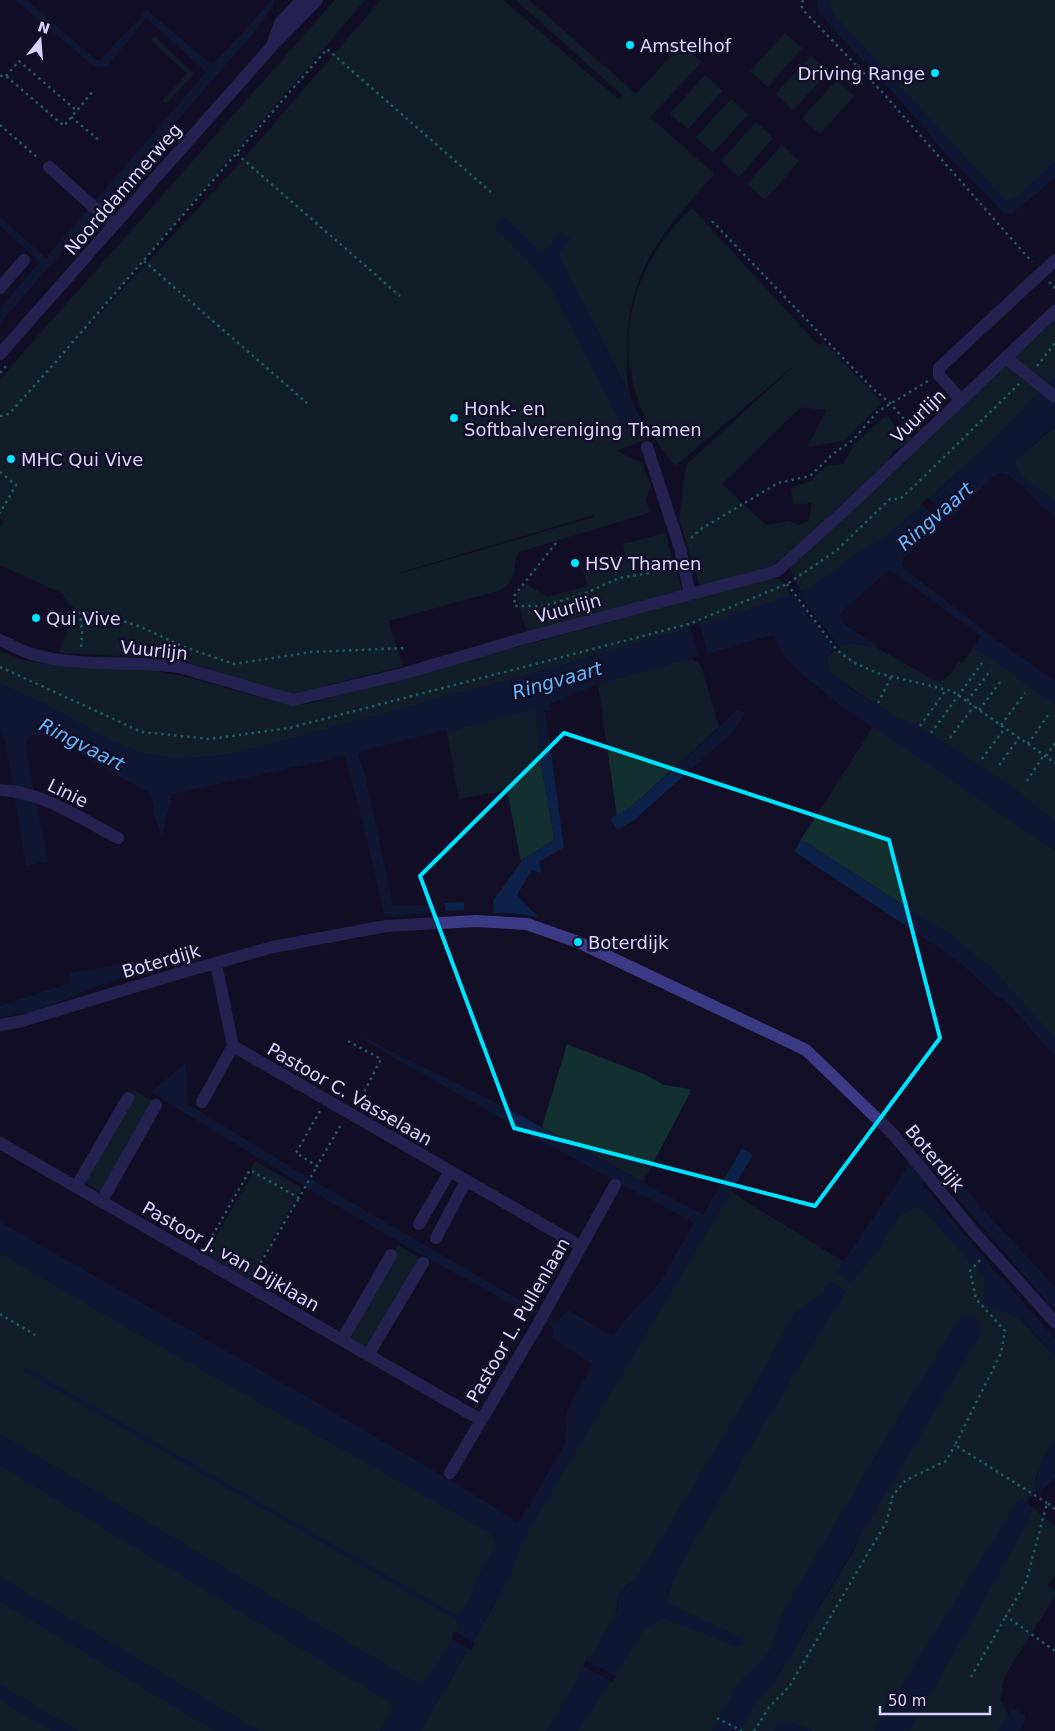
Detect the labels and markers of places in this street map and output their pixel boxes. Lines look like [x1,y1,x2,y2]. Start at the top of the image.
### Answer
place label: Amstelhof [640,35,732,56]
marker: Amstelhof [624,39,636,51]
place label: Driving Range [797,63,925,84]
marker: Driving Range [929,67,941,79]
place label: Honk- en Softbalvereniging Thamen [464,398,702,440]
marker: Honk- en Softbalvereniging Thamen [448,412,460,424]
place label: MHC Qui Vive [21,449,143,470]
marker: MHC Qui Vive [5,453,17,465]
place label: HSV Thamen [585,553,701,574]
marker: HSV Thamen [569,557,581,569]
place label: Qui Vive [46,608,121,629]
marker: Qui Vive [30,612,42,624]
place label: Boterdijk [588,932,669,953]
marker: Boterdijk [572,936,584,948]

